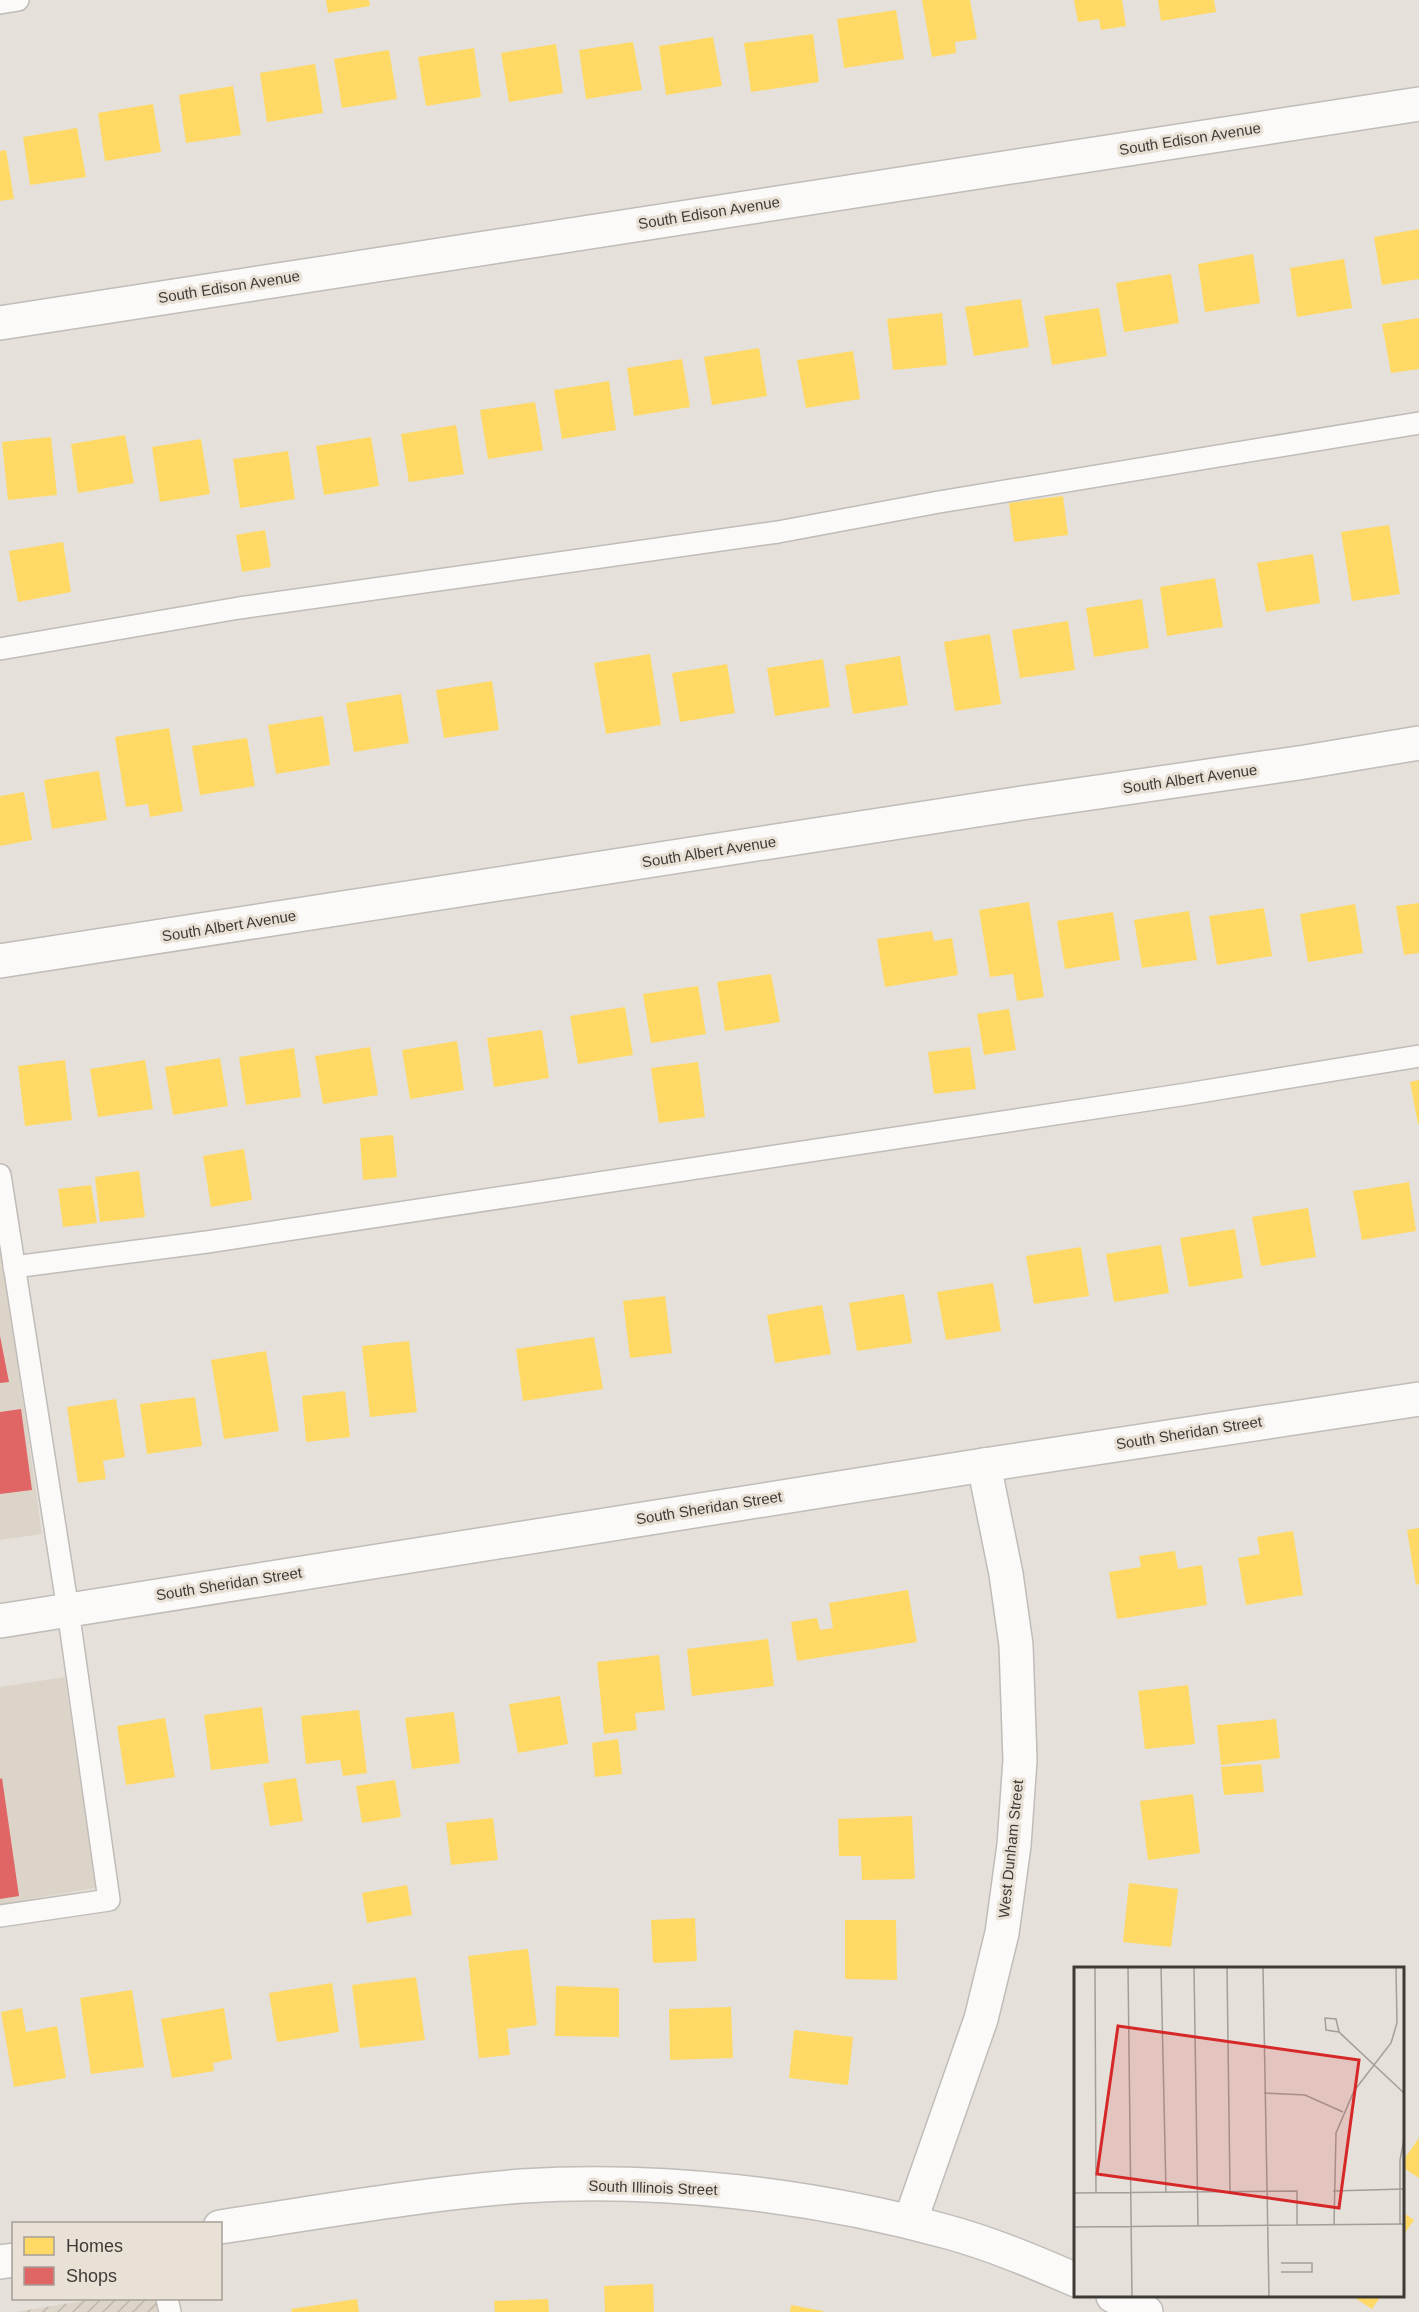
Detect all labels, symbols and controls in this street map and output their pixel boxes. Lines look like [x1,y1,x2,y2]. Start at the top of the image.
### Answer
street label: South Edison Avenue [1118,119,1262,158]
street label: South Edison Avenue [637,193,781,232]
street label: South Edison Avenue [157,267,301,306]
street label: South Albert Avenue [1122,761,1258,796]
street label: South Albert Avenue [641,832,777,871]
street label: South Albert Avenue [161,906,297,945]
street label: South Sheridan Street [1115,1412,1264,1452]
street label: South Sheridan Street [635,1487,784,1527]
street label: South Sheridan Street [155,1563,304,1603]
street label: West Dunham Street [995,1778,1026,1919]
inset map [1074,1967,1404,2297]
street label: South Illinois Street [588,2177,719,2198]
legend [12,2222,222,2300]
text: Homes [66,2236,123,2256]
text: Shops [66,2266,117,2286]

